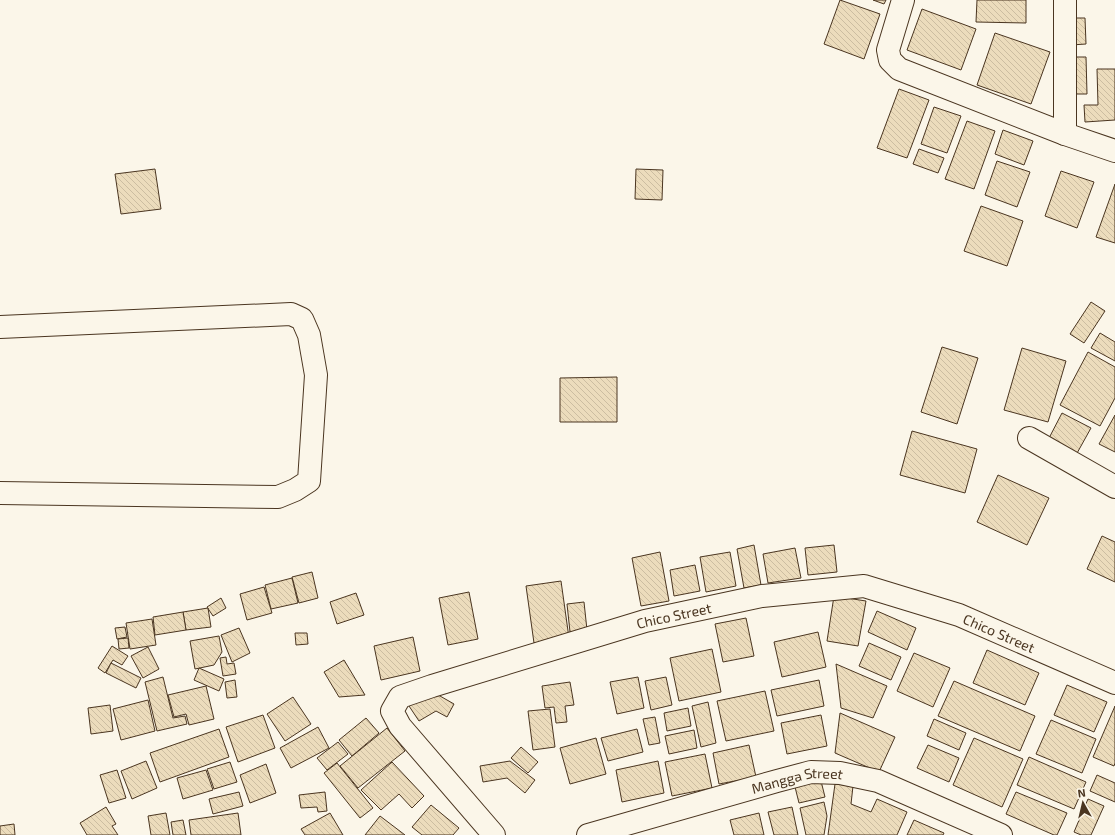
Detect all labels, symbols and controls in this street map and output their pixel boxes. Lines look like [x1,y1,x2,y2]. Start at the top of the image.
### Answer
street label: Chico Street [634,599,713,632]
street label: Chico Street [961,610,1038,656]
street label: Mangga Street [749,764,845,796]
north arrow [1063,783,1103,823]
text: N [1077,786,1086,800]

